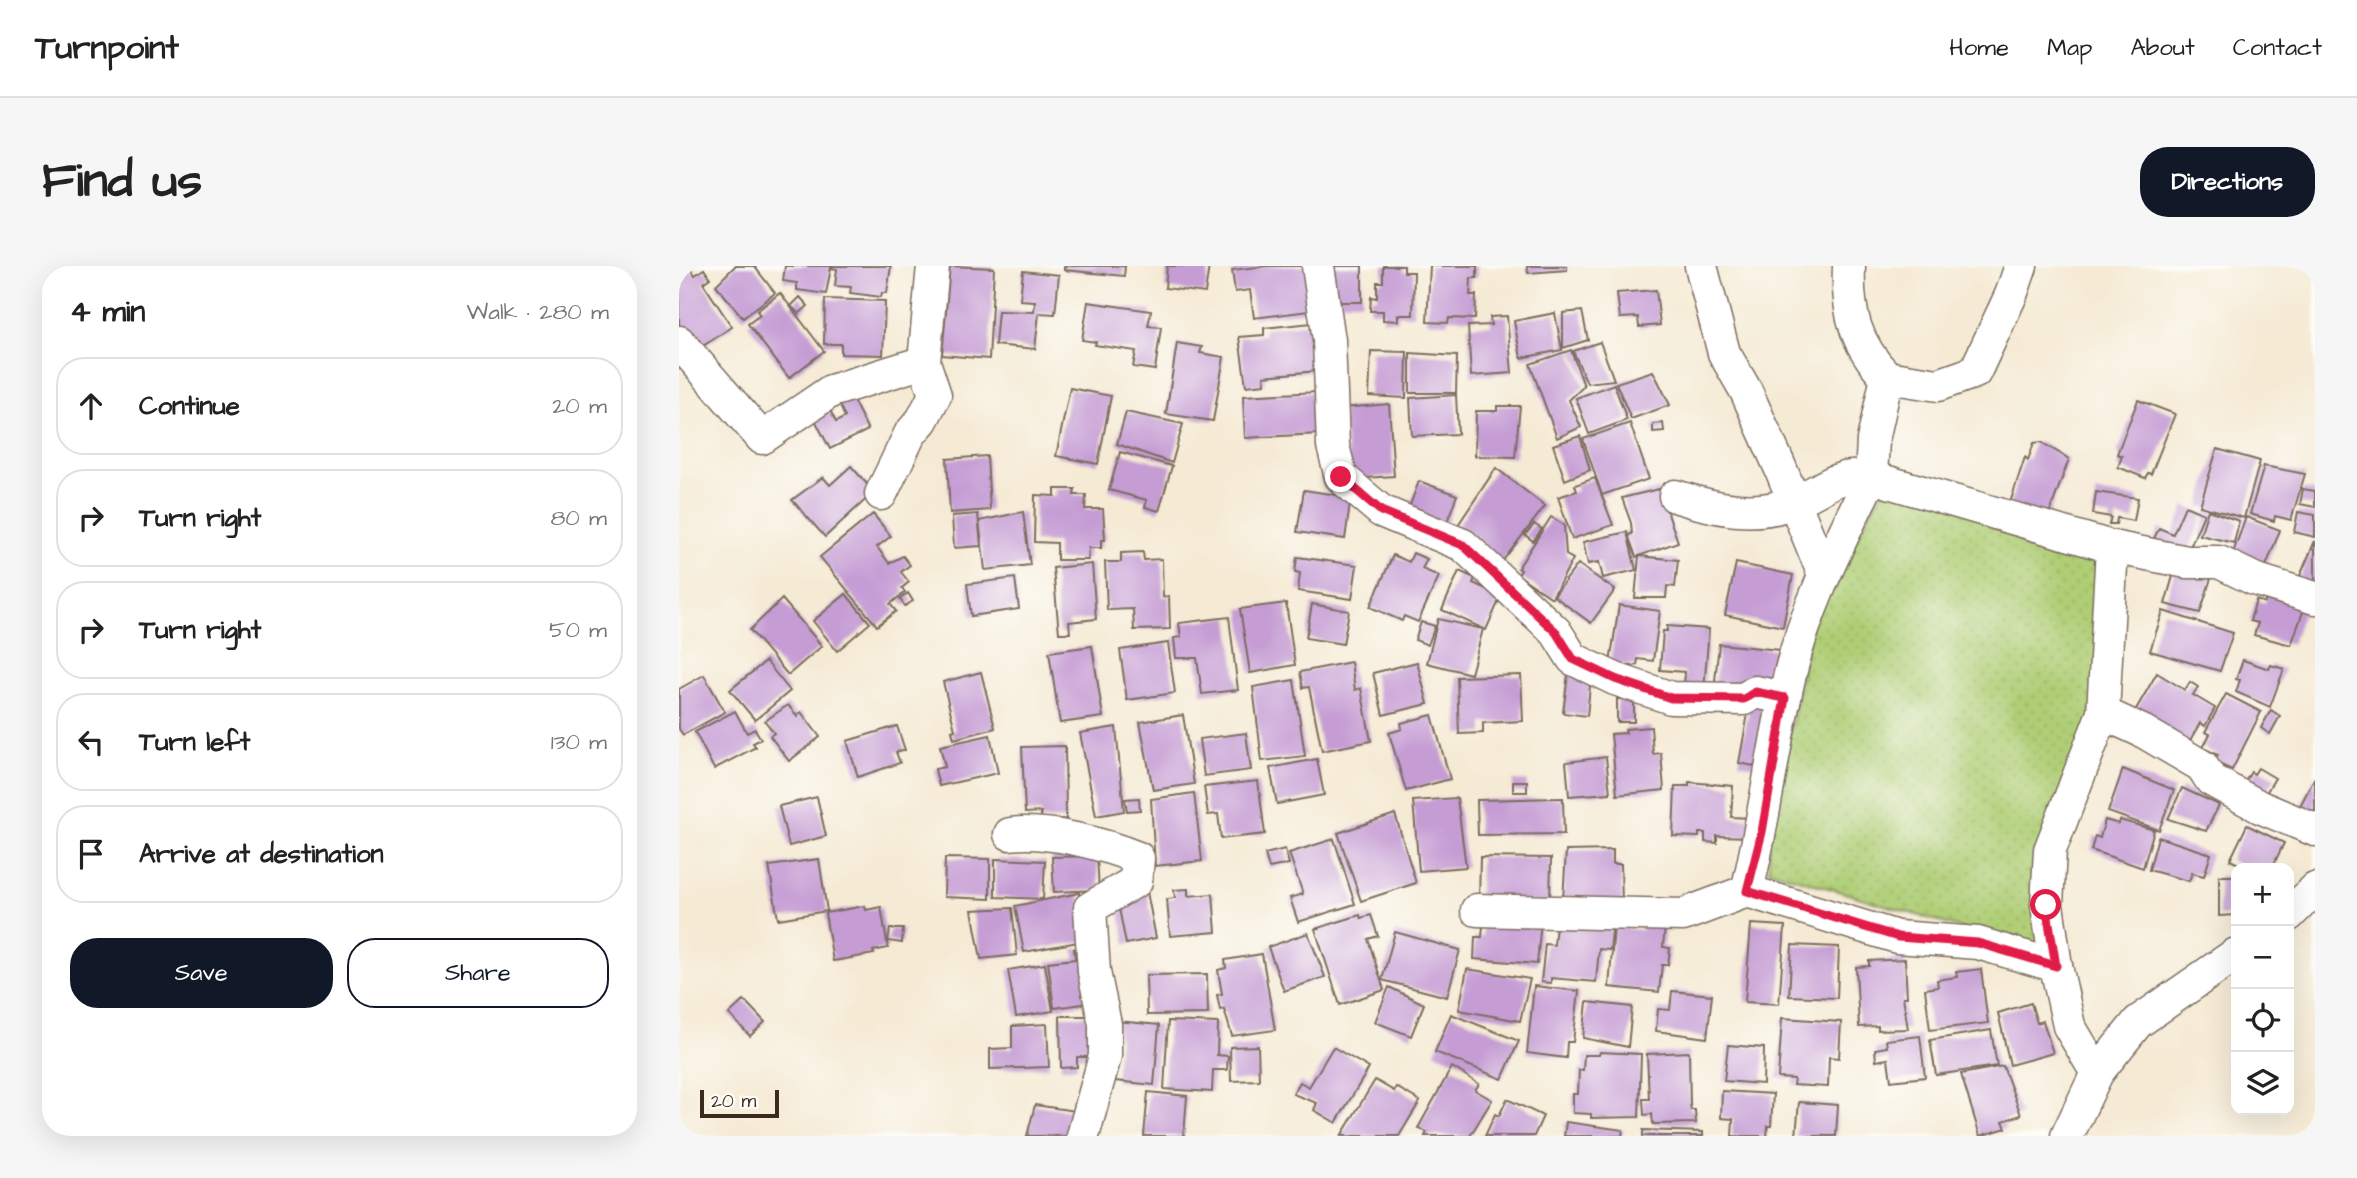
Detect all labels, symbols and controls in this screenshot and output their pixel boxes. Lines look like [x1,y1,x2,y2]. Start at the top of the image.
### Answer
text: Turnpoint [35,25,179,71]
text: Home [1949,31,2009,65]
text: Map [2047,31,2092,65]
text: About [2130,31,2195,65]
text: Contact [2233,31,2322,65]
button: Directions [2140,147,2315,217]
text: Find us [42,148,202,216]
text: 4 min [70,291,145,333]
text: Walk · 280 m [467,296,609,328]
icon: ahead [72,387,110,425]
text: Continue [139,388,240,424]
text: 20 m [552,390,607,422]
route end [1325,461,1356,492]
icon: right [72,499,110,537]
text: Turn right [139,500,261,536]
text: 80 m [550,502,607,534]
icon: right [72,611,110,649]
text: Turn right [139,612,261,648]
text: 50 m [549,614,607,646]
icon: left [72,723,110,761]
text: Turn left [139,724,250,760]
text: 130 m [551,726,607,758]
icon: arrive [72,835,110,873]
text: Arrive at destination [139,836,384,872]
map controls [2231,863,2294,1115]
button: + [2231,863,2294,926]
route start [2030,889,2061,920]
button: − [2231,926,2294,989]
button: Save [70,938,333,1008]
button: Share [347,938,609,1008]
button: locate [2231,989,2294,1052]
button: layers [2231,1052,2294,1115]
scale bar [700,1087,779,1119]
text: 20 m [711,1088,756,1115]

